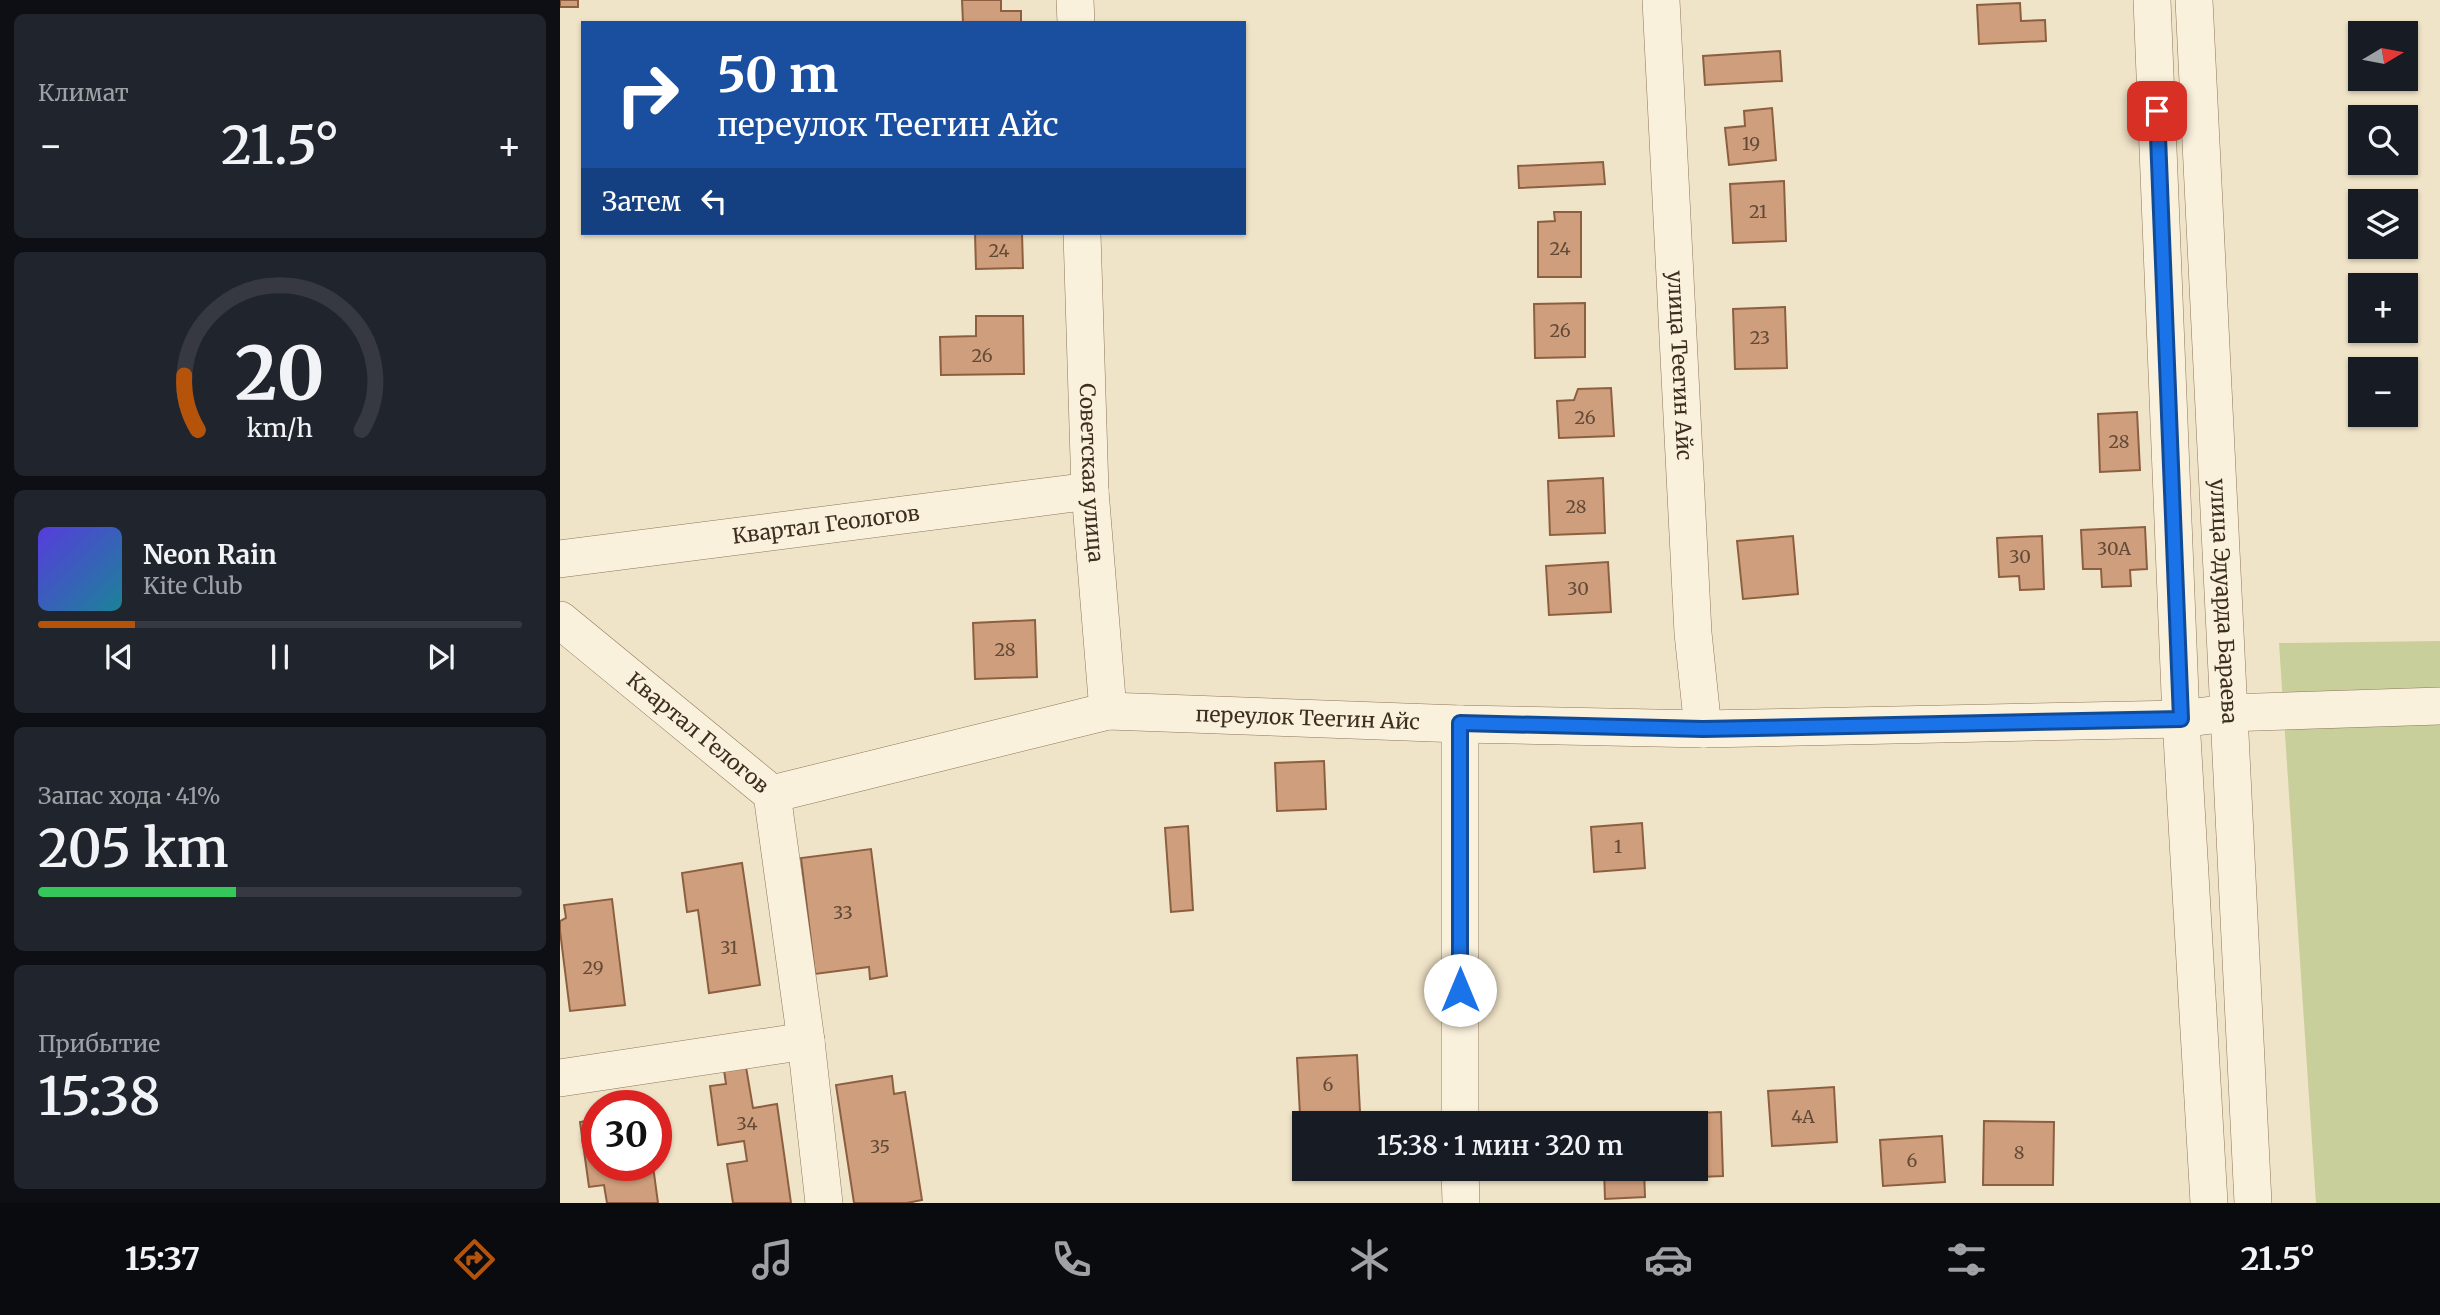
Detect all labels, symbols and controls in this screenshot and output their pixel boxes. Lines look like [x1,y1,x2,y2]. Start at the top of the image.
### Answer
north arrow [2348,21,2418,91]
map controls [2348,21,2418,427]
text: 50 m [717,44,838,105]
icon: right [602,49,693,140]
text: Климат [38,78,129,107]
pin [2127,81,2187,141]
icon: arrive [2138,92,2176,130]
text: переулок Теегин Айс [717,105,1059,145]
button: search [2348,105,2418,175]
text: 21.5° [221,113,339,178]
text: − [38,122,63,169]
text: + [497,122,522,169]
house number: 19 [1742,132,1760,155]
icon: left [695,182,733,220]
text: Затем [602,185,681,218]
button: layers [2348,189,2418,259]
house number: 21 [1749,200,1767,223]
house number: 24 [1549,237,1571,260]
house number: 24 [988,239,1010,262]
street label: улица Теегин Айс [1662,270,1698,461]
button: + [2348,273,2418,343]
house number: 26 [1549,319,1571,342]
house number: 23 [1750,326,1770,349]
text: 20 [235,328,325,420]
house number: 26 [971,344,993,367]
button: − [2348,357,2418,427]
street label: Советская улица [1074,383,1110,563]
house number: 26 [1574,406,1596,429]
text: km/h [247,411,313,443]
house number: 28 [2108,430,2130,453]
street label: улица Эдуарда Бараева [2204,478,2243,725]
house number: 28 [1565,495,1587,518]
street label: Квартал Геологов [731,499,921,550]
house number: 30А [2097,537,2131,560]
text: Neon Rain [143,538,277,571]
house number: 30 [2009,545,2031,568]
text: Kite Club [143,571,242,600]
house number: 30 [1567,577,1589,600]
icon: previous [100,638,138,676]
icon: pause [261,638,299,676]
icon: next [422,638,460,676]
house number: 28 [994,638,1016,661]
street label: Квартал Гелогов [621,666,775,799]
street label: переулок Теегин Айс [1195,700,1420,736]
text: Запас хода · 41% [38,781,220,810]
text: 205 km [38,816,229,881]
house number: 1 [1614,835,1622,858]
house number: 33 [833,901,853,924]
house number: 31 [720,936,738,959]
position arrow [1423,953,1497,1027]
house number: 29 [582,956,604,979]
text: Прибытие [38,1029,160,1058]
text: 15:38 [38,1064,160,1129]
house number: 6 [1323,1073,1334,1096]
speed limit sign: 30 [581,1090,672,1181]
house number: 4А [1791,1105,1815,1128]
house number: 34 [736,1112,758,1135]
text: 15:38 · 1 мин · 320 m [1377,1129,1623,1162]
house number: 35 [870,1135,890,1158]
house number: 8 [2014,1141,2024,1164]
house number: 6 [1907,1149,1918,1172]
icon: directions [450,1235,499,1284]
icon: music [748,1235,797,1284]
icon: phone [1047,1235,1096,1284]
icon: climate [1345,1235,1394,1284]
icon: car [1644,1235,1693,1284]
icon: filters [1942,1235,1991,1284]
text: 15:37 [125,1239,200,1279]
text: 21.5° [2241,1239,2315,1279]

